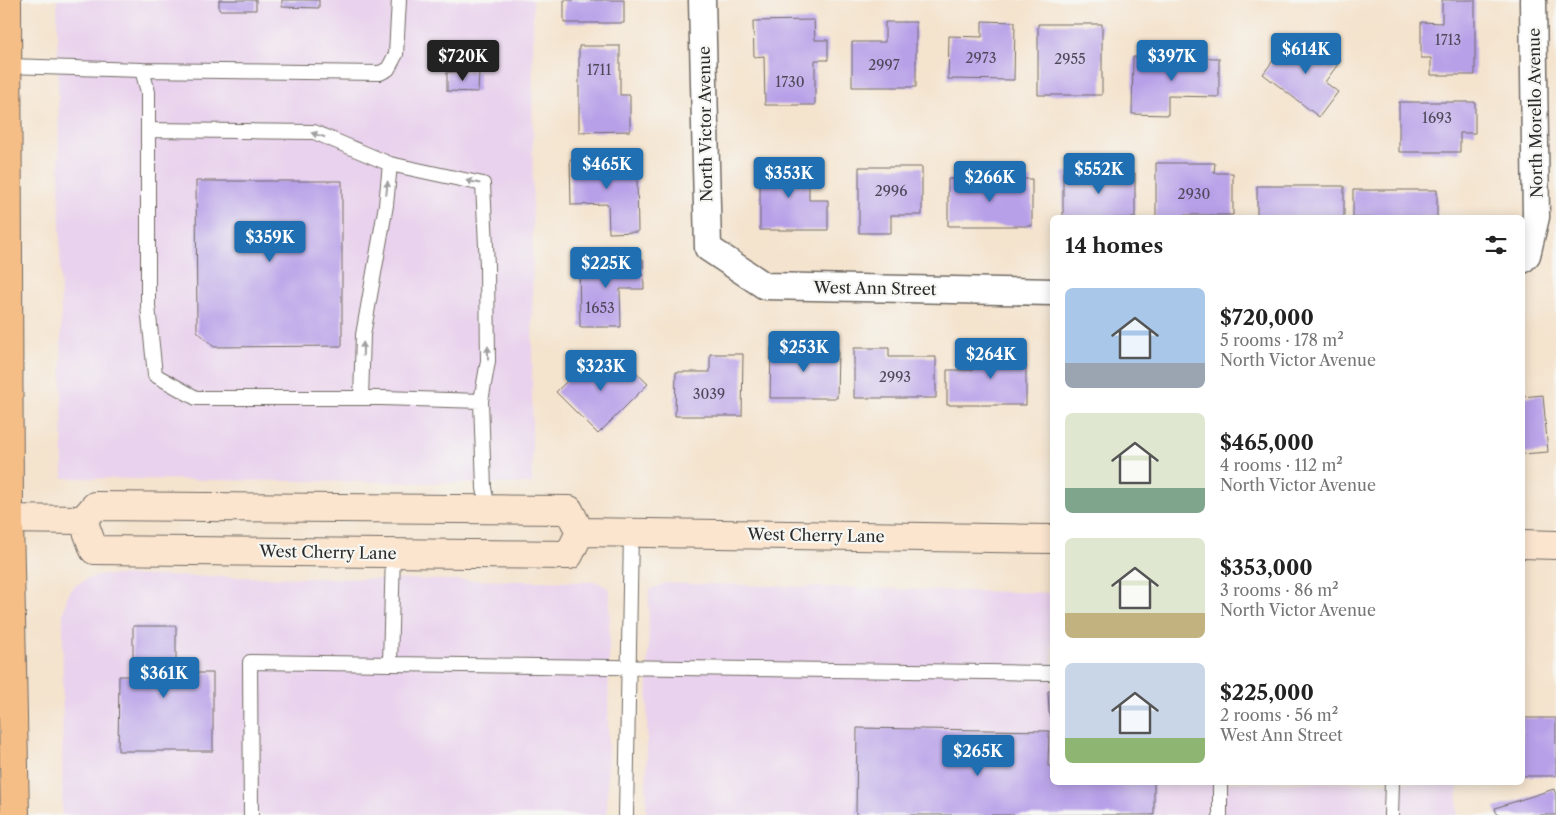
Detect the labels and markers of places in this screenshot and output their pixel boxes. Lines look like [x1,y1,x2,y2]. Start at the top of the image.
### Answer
pin: $614K [1271,32,1341,75]
pin: $720K [428,39,498,82]
pin: $397K [1137,39,1207,82]
pin: $465K [572,148,642,190]
pin: $552K [1064,152,1134,195]
pin: $353K [754,156,824,199]
pin: $266K [955,160,1025,203]
pin: $359K [235,220,305,263]
pin: $225K [571,246,641,289]
pin: $253K [769,330,839,373]
pin: $264K [956,338,1026,380]
pin: $323K [566,350,636,392]
pin: $361K [129,656,199,699]
pin: $265K [943,734,1013,777]

